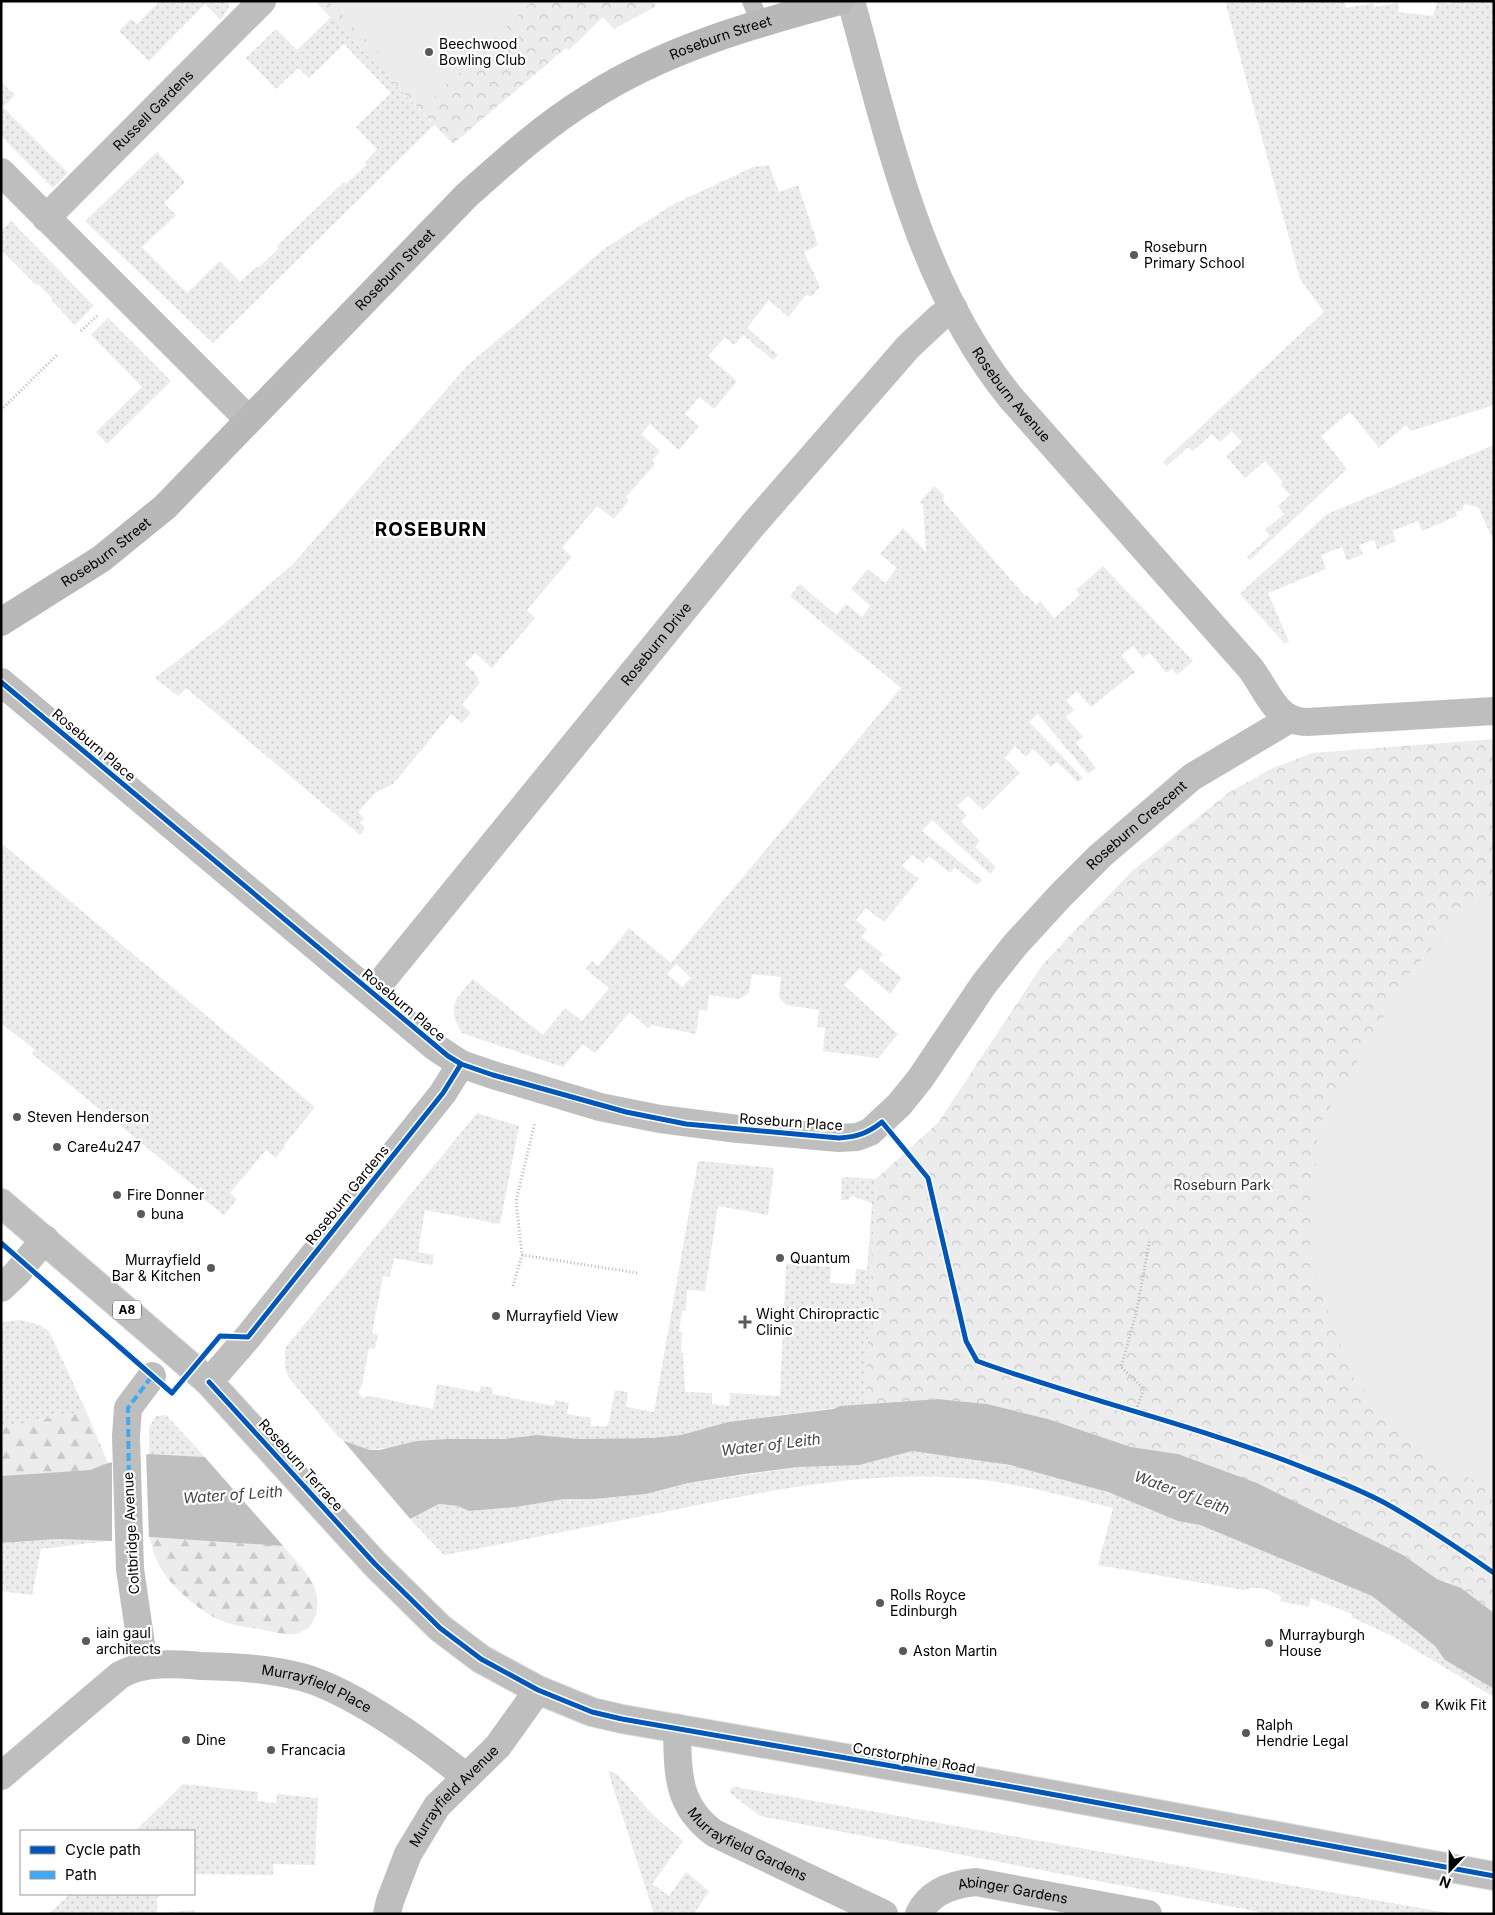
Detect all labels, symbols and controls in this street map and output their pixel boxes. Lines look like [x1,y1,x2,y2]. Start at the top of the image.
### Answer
street label: Roseburn Street [667,11,774,63]
place label: Beechwood Bowling Club [439,35,526,68]
marker: Beechwood Bowling Club [423,46,435,58]
street label: Russell Gardens [109,66,197,154]
street label: Roseburn Street [351,225,438,314]
place label: Roseburn Primary School [1144,238,1245,271]
marker: Roseburn Primary School [1128,249,1140,261]
street label: Roseburn Avenue [969,344,1055,445]
street label: Roseburn Street [58,513,154,590]
district label: ROSEBURN [375,518,487,541]
street label: Roseburn Drive [617,599,694,689]
street label: Roseburn Place [49,705,139,784]
street label: Roseburn Crescent [1082,776,1190,873]
street label: Roseburn Place [359,965,449,1044]
place label: Steven Henderson [27,1108,149,1125]
street label: Roseburn Place [739,1109,843,1134]
marker: Steven Henderson [11,1111,23,1123]
place label: Care4u247 [67,1138,141,1155]
marker: Care4u247 [51,1141,63,1153]
street label: Roseburn Gardens [301,1142,392,1248]
park label: Roseburn Park [1173,1176,1271,1193]
place label: Fire Donner [127,1186,204,1203]
marker: Fire Donner [111,1189,123,1201]
place label: buna [151,1205,184,1222]
marker: buna [135,1208,147,1220]
place label: Quantum [790,1249,850,1266]
place label: Murrayfield Bar & Kitchen [112,1251,201,1284]
marker: Quantum [774,1252,786,1264]
marker: Murrayfield Bar & Kitchen [205,1262,217,1274]
road number: A8 [113,1300,141,1320]
place label: Wight Chiropractic Clinic [756,1305,880,1338]
place label: Murrayfield View [506,1307,618,1324]
marker: Murrayfield View [490,1310,502,1322]
marker: Wight Chiropractic Clinic [738,1315,752,1329]
street label: Roseburn Terrace [256,1415,347,1514]
water label: Water of Leith [720,1429,822,1460]
water label: Water of Leith [1132,1467,1232,1519]
street label: Coltbridge Avenue [119,1471,142,1595]
water label: Water of Leith [182,1482,284,1507]
place label: Rolls Royce Edinburgh [890,1586,966,1619]
marker: Rolls Royce Edinburgh [874,1597,886,1609]
place label: iain gaul architects [96,1624,161,1657]
place label: Murrayburgh House [1279,1626,1365,1659]
marker: iain gaul architects [80,1635,92,1647]
marker: Murrayburgh House [1263,1637,1275,1649]
place label: Aston Martin [913,1642,997,1659]
marker: Aston Martin [897,1645,909,1657]
street label: Murrayfield Place [261,1661,375,1716]
place label: Kwik Fit [1435,1696,1487,1713]
marker: Kwik Fit [1419,1699,1431,1711]
place label: Ralph Hendrie Legal [1256,1716,1348,1749]
marker: Ralph Hendrie Legal [1240,1727,1252,1739]
place label: Dine [196,1731,226,1748]
marker: Dine [180,1734,192,1746]
street label: Corstorphine Road [852,1738,977,1777]
place label: Francacia [281,1741,346,1758]
street label: Murrayfield Avenue [405,1741,502,1850]
marker: Francacia [265,1744,277,1756]
street label: Murrayfield Gardens [684,1804,810,1884]
legend [20,1830,195,1895]
text: Cycle path [65,1840,141,1859]
north arrow [1425,1845,1475,1895]
text: Path [65,1865,97,1884]
street label: Abinger Gardens [956,1873,1069,1907]
text: N [1437,1873,1453,1892]

